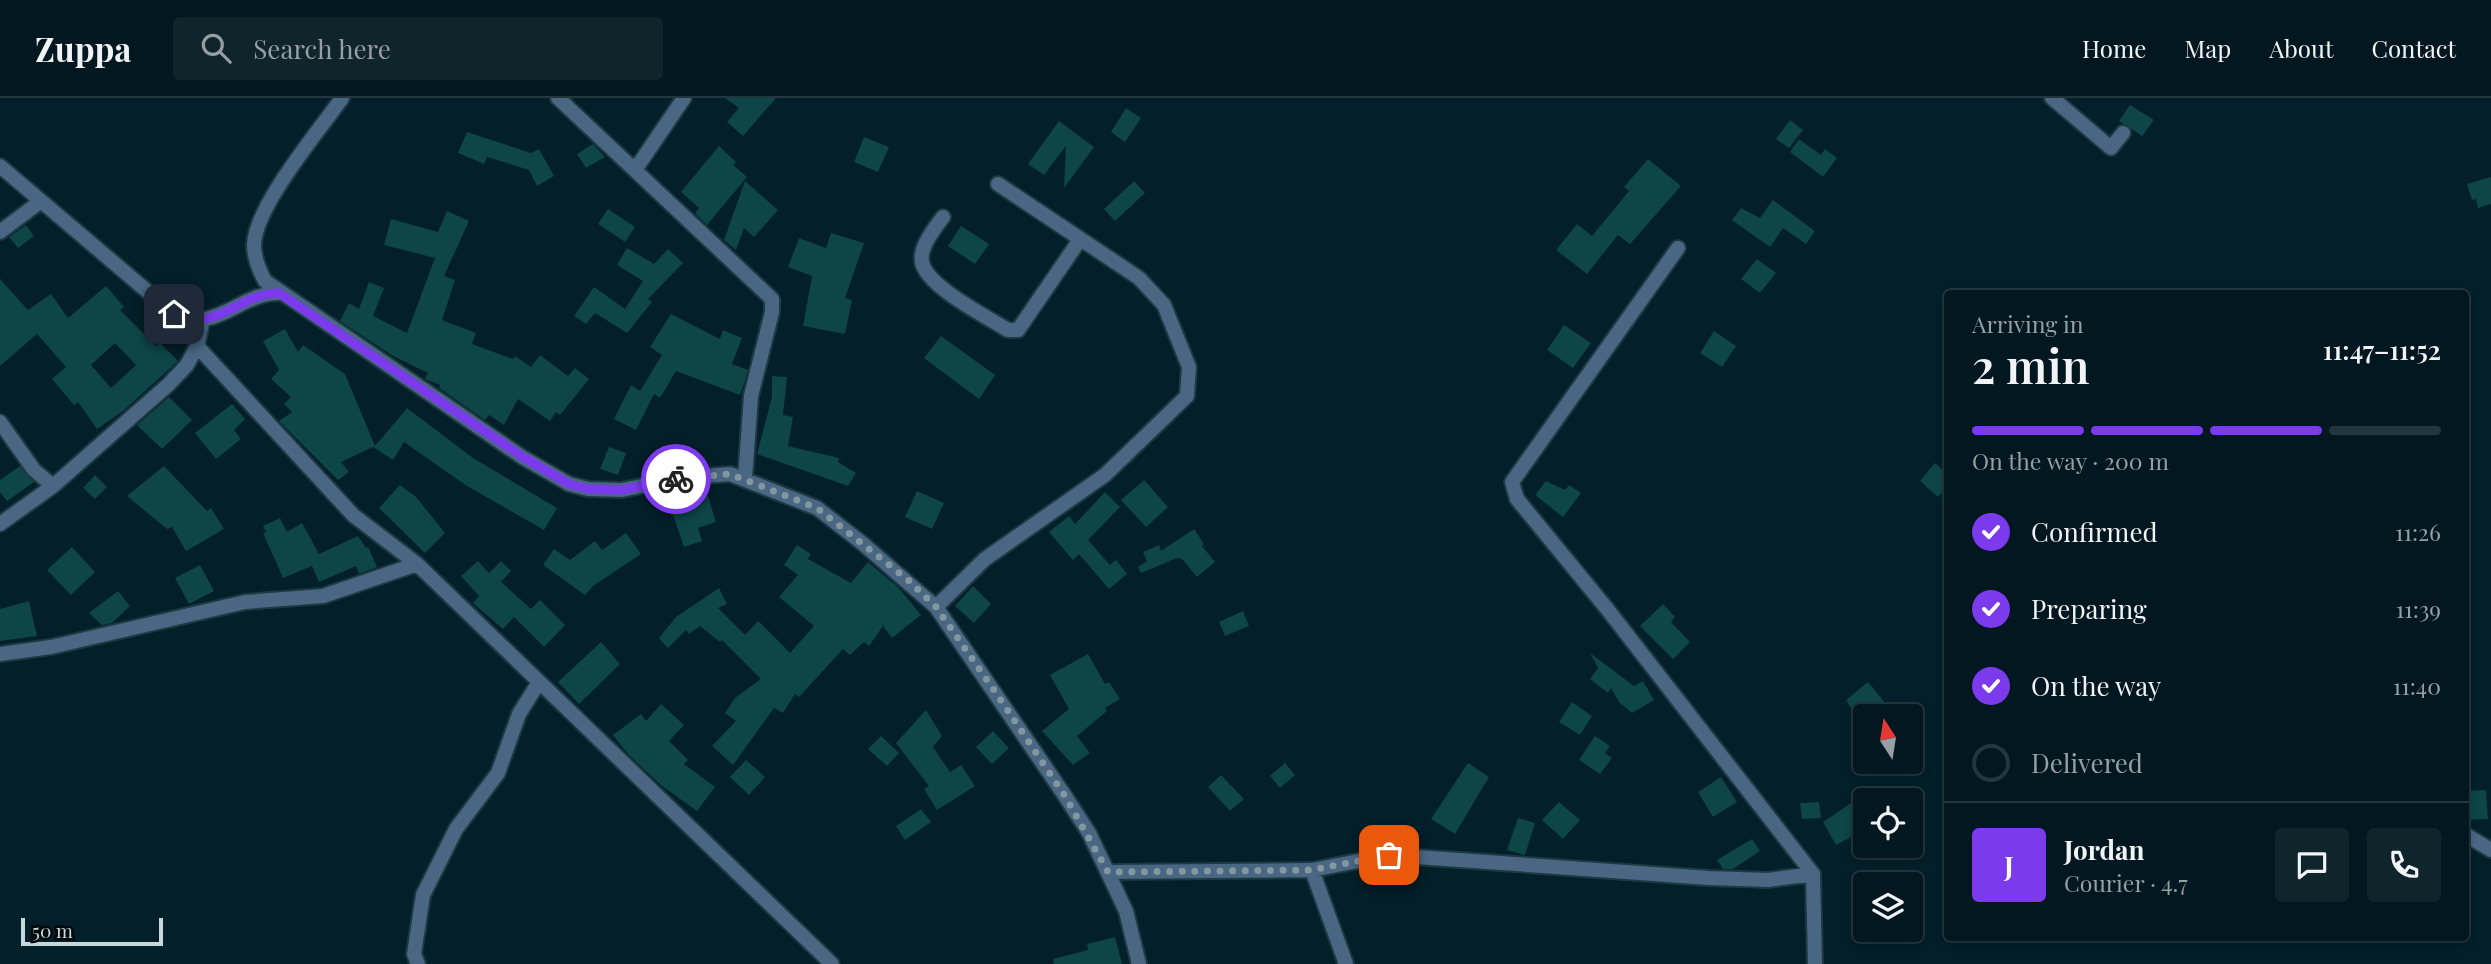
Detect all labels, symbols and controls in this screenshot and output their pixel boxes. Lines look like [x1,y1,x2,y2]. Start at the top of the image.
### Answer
search box [173,17,663,80]
text: Zuppa [35,26,131,70]
icon: search [197,29,235,67]
text: Search here [253,31,391,66]
text: Home [2082,32,2146,64]
text: Map [2184,32,2231,64]
text: About [2269,32,2333,64]
text: Contact [2371,32,2456,64]
pin [144,284,204,344]
icon: home [155,295,193,333]
text: Arriving in [1972,308,2084,339]
text: 11:47–11:52 [2323,332,2441,367]
text: 2 min [1972,334,2090,396]
courier [641,444,711,514]
text: On the way · 200 m [1972,445,2169,476]
icon: bike [657,460,695,498]
icon: check [1972,513,2010,551]
text: Confirmed [2031,514,2158,549]
text: 11:26 [2395,516,2441,547]
icon: check [1972,590,2010,628]
text: Preparing [2031,591,2147,626]
text: 11:39 [2396,593,2441,624]
icon: check [1972,667,2010,705]
text: On the way [2031,668,2161,703]
text: 11:40 [2393,670,2441,701]
north arrow [1853,704,1923,774]
map controls [1853,704,1923,942]
text: Delivered [2031,745,2143,780]
button: locate [1853,788,1923,858]
pin [1359,825,1419,885]
button: chat [2275,828,2349,902]
button: phone [2367,828,2441,902]
text: Jordan [2064,832,2144,867]
icon: bag [1370,836,1408,874]
text: J [2004,848,2014,883]
text: Courier · 4.7 [2064,867,2188,898]
button: layers [1853,872,1923,942]
scale bar [21,915,163,947]
text: 50 m [32,917,73,943]

